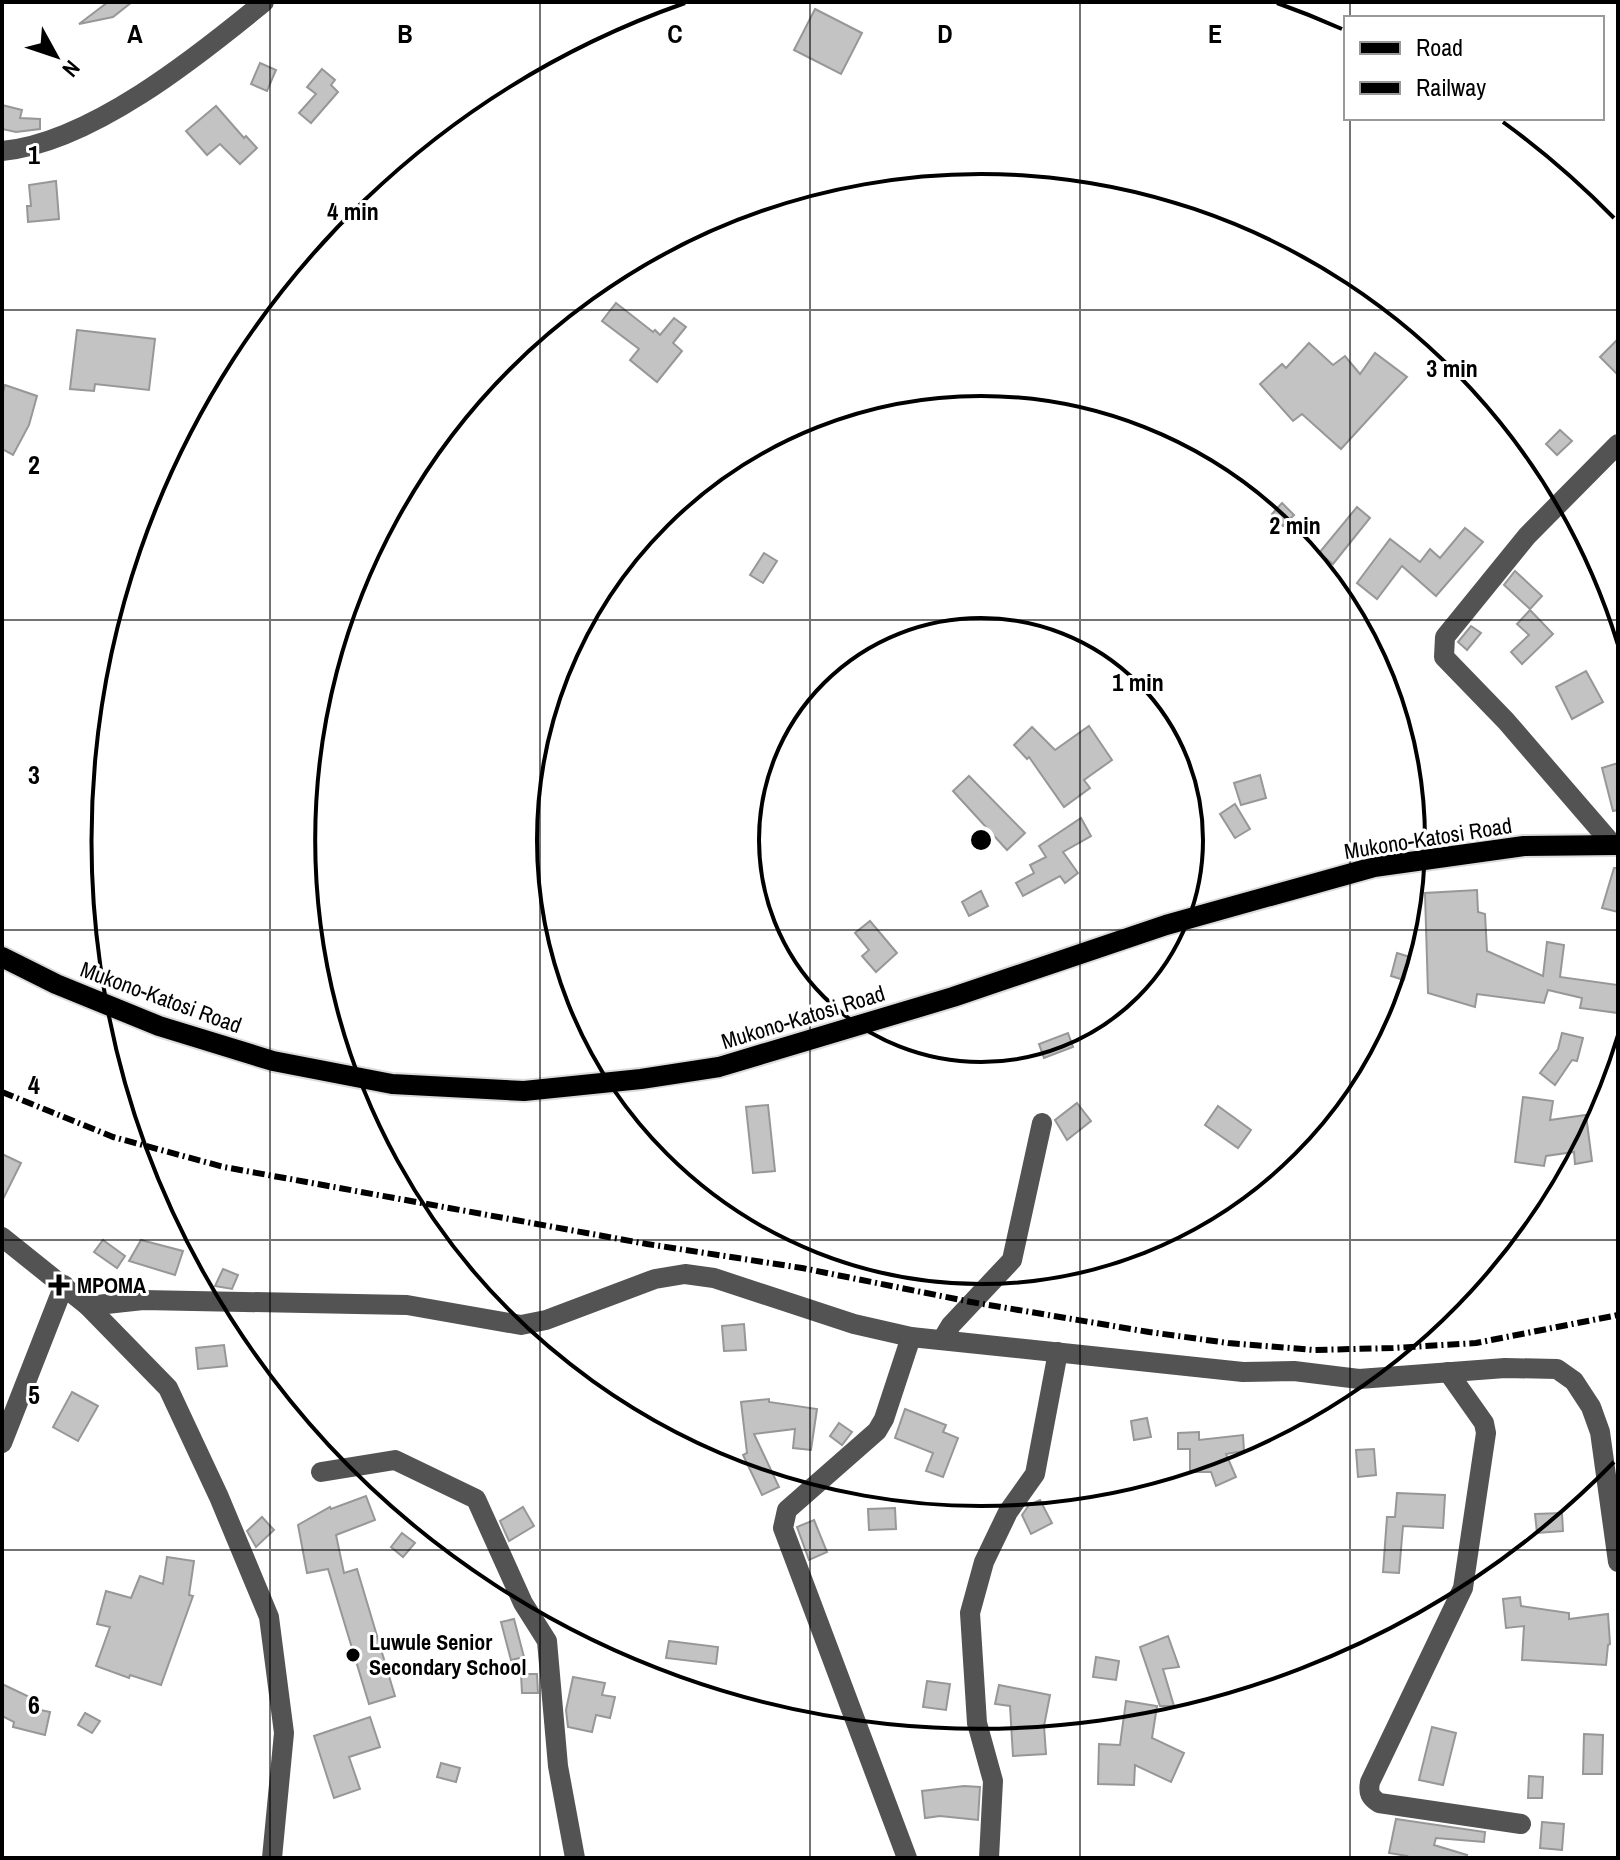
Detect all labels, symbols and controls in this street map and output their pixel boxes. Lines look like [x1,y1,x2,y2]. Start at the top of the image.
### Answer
north arrow [16,16,96,96]
text: A [127,16,143,51]
text: B [397,16,413,51]
text: C [667,16,683,51]
text: D [937,16,953,51]
text: E [1208,16,1222,51]
legend [1344,16,1604,120]
text: Road [1416,31,1463,63]
text: N [56,54,87,83]
text: Railway [1416,71,1486,103]
text: 1 [28,137,40,172]
text: 4 min [327,195,379,227]
text: 3 min [1426,352,1478,384]
text: 2 [28,447,40,482]
text: 2 min [1269,509,1321,541]
text: 1 min [1112,666,1164,698]
text: 3 [28,757,40,792]
street label: Mukono-Katosi Road [1342,810,1514,866]
centre of rings [967,826,995,854]
street label: Mukono-Katosi Road [76,954,246,1040]
street label: Mukono-Katosi Road [718,978,888,1056]
text: 4 [28,1067,40,1102]
place label: MPOMA [77,1270,146,1300]
marker: MPOMA [48,1274,70,1296]
text: 5 [28,1377,40,1412]
place label: Luwule Senior Secondary School [369,1627,526,1682]
marker: Luwule Senior Secondary School [344,1646,362,1664]
text: 6 [28,1687,40,1722]

